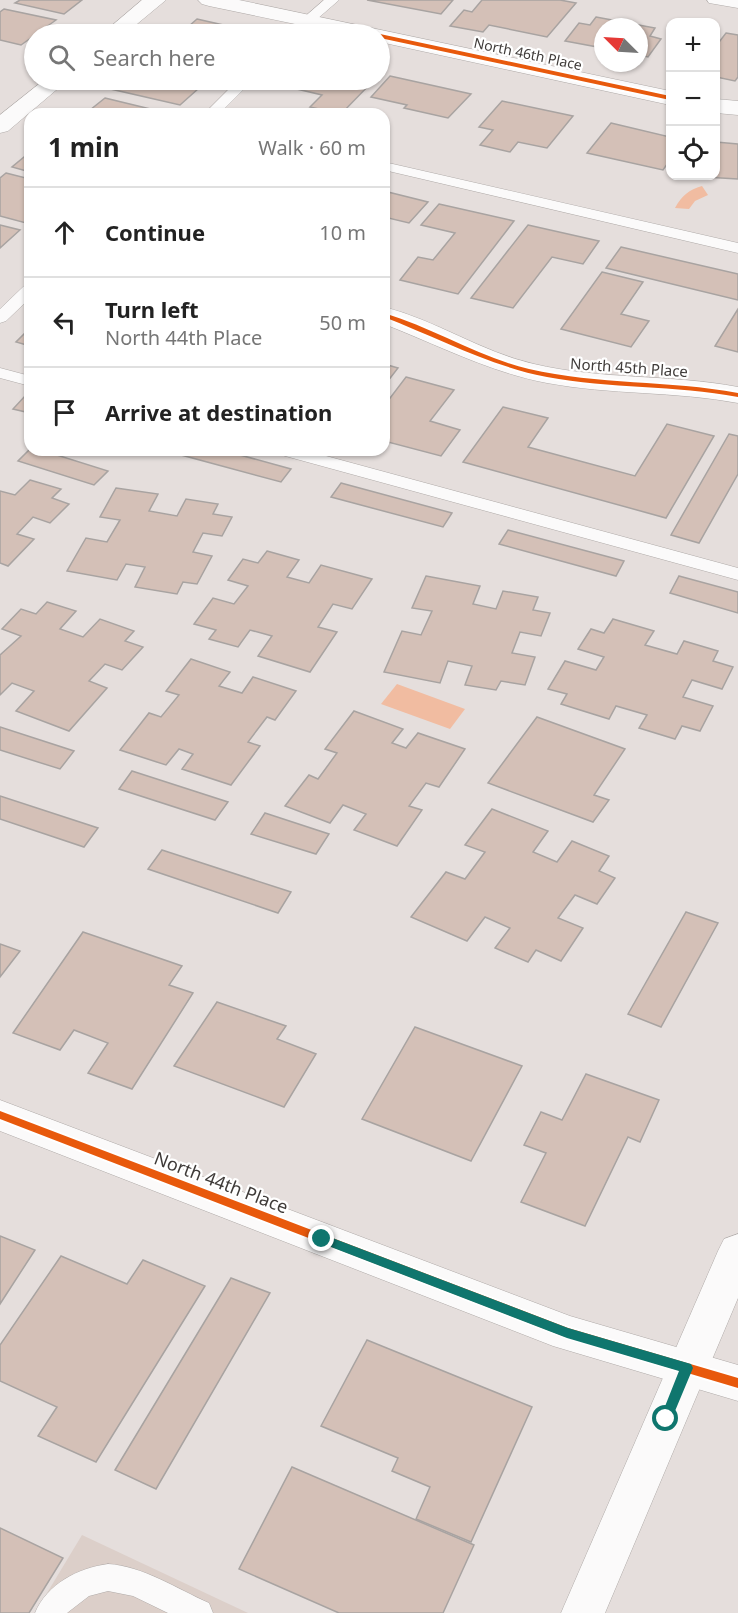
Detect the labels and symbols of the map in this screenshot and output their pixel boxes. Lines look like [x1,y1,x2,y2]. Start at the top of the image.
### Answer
north arrow [594,18,648,72]
street label: North 46th Place [472,33,584,74]
street label: North 45th Place [570,353,689,381]
street label: North 44th Place [151,1145,292,1219]
route end [308,1225,334,1251]
route start [652,1405,678,1431]

